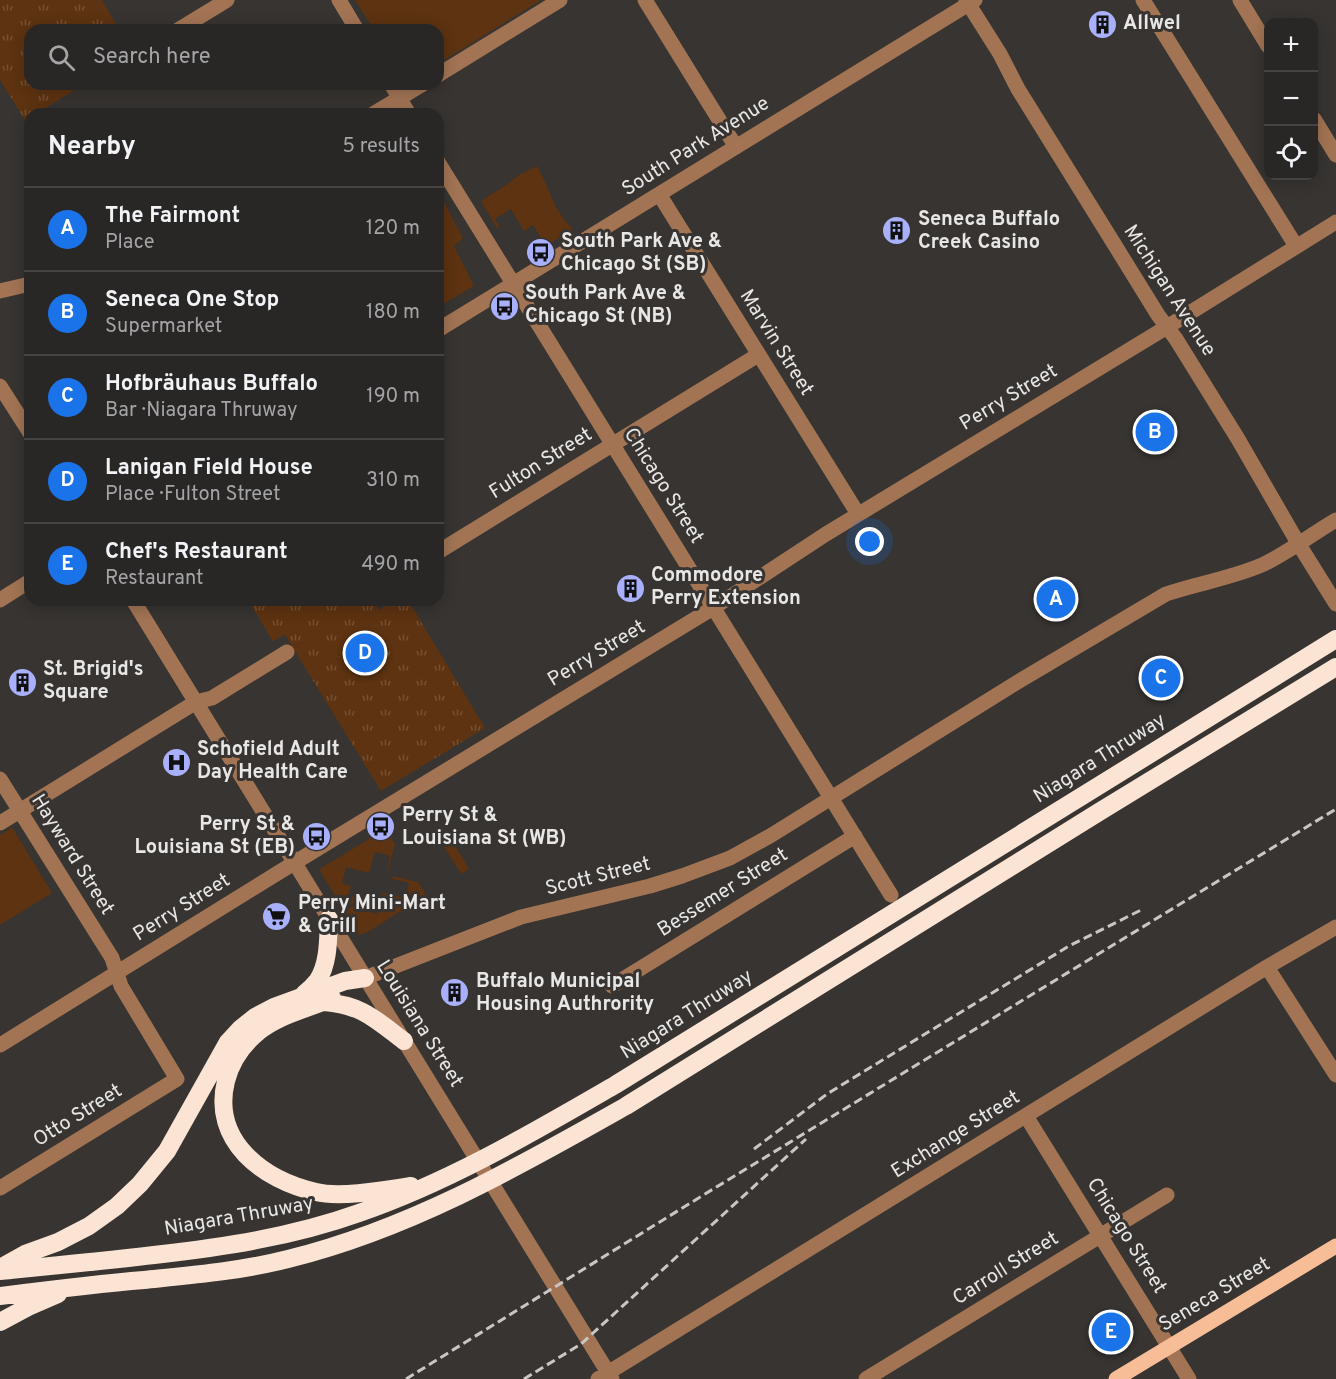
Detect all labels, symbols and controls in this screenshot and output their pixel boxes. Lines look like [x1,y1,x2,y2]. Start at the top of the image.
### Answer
building icon: Allwel [1086,8,1118,40]
place label: Allwel [1123,11,1181,37]
map controls [1264,18,1318,180]
button: + [1264,18,1318,72]
search box [24,24,444,90]
icon: search [45,41,78,74]
text: Search here [93,44,211,71]
button: − [1264,72,1318,126]
street label: South Park Avenue [617,91,775,203]
button: locate [1264,126,1318,180]
text: Nearby [48,131,136,164]
text: 5 results [343,134,420,160]
text: The Fairmont [105,203,240,230]
place label: Seneca Buffalo Creek Casino [918,207,1060,256]
building icon: Seneca Buffalo Creek Casino [881,215,913,247]
text: A [60,216,75,242]
text: 120 m [366,216,420,242]
street label: Michigan Avenue [1117,220,1221,362]
place label: South Park Ave & Chicago St (SB) [561,229,722,278]
text: Place [105,230,155,256]
bus stop icon: South Park Ave & Chicago St (SB) [524,237,556,269]
place label: South Park Ave & Chicago St (NB) [525,281,686,330]
street label: Marvin Street [733,285,819,401]
text: Seneca One Stop [105,287,279,314]
bus stop icon: South Park Ave & Chicago St (NB) [488,290,520,322]
text: B [61,300,74,326]
text: 180 m [366,300,420,326]
text: Supermarket [105,314,222,340]
street label: Perry Street [955,359,1063,437]
text: Hofbräuhaus Buffalo [105,371,318,398]
text: C [61,384,74,410]
text: 190 m [366,384,420,410]
text: Bar · Niagara Thruway [105,398,297,424]
pin: B [1136,410,1174,454]
street label: Fulton Street [485,422,597,506]
street label: Chicago Street [617,423,709,549]
text: Lanigan Field House [105,455,313,482]
text: D [60,468,75,494]
text: 310 m [366,468,420,494]
text: Place · Fulton Street [105,482,280,508]
your location [855,527,884,556]
text: Chef's Restaurant [105,539,288,566]
text: E [61,552,74,578]
text: 490 m [362,552,420,578]
place label: Commodore Perry Extension [651,563,801,612]
text: Restaurant [105,566,204,592]
building icon: Commodore Perry Extension [614,572,646,604]
pin: A [1036,576,1076,622]
street label: Perry Street [543,615,651,693]
pin: D [346,630,385,676]
pin: C [1142,656,1180,700]
place label: St. Brigid's Square [43,657,144,706]
building icon: St. Brigid's Square [6,666,38,698]
street label: Niagara Thruway [1029,708,1171,810]
place label: Schofield Adult Day Health Care [197,737,348,786]
hospital icon: Schofield Adult Day Health Care [160,746,192,778]
street label: Hayward Street [25,790,119,920]
place label: Perry St & Louisiana St (WB) [402,803,566,852]
bus stop icon: Perry St & Louisiana St (WB) [365,811,397,843]
place label: Perry St & Louisiana St (EB) [134,812,295,861]
bus stop icon: Perry St & Louisiana St (EB) [300,820,332,852]
street label: Bessemer Street [653,842,793,944]
street label: Scott Street [543,851,653,903]
street label: Perry Street [129,868,235,948]
place label: Perry Mini-Mart & Grill [298,891,446,940]
supermarket icon: Perry Mini-Mart & Grill [261,900,293,932]
street label: Louisiana Street [369,955,469,1093]
street label: Niagara Thruway [616,964,758,1066]
place label: Buffalo Municipal Housing Authrority [476,969,654,1018]
building icon: Buffalo Municipal Housing Authrority [439,977,471,1009]
street label: Otto Street [29,1078,127,1154]
street label: Exchange Street [887,1085,1025,1185]
street label: Chicago Street [1080,1173,1172,1299]
street label: Niagara Thruway [162,1191,316,1243]
street label: Carroll Street [948,1226,1064,1312]
street label: Seneca Street [1155,1252,1275,1338]
pin: E [1092,1310,1130,1354]

